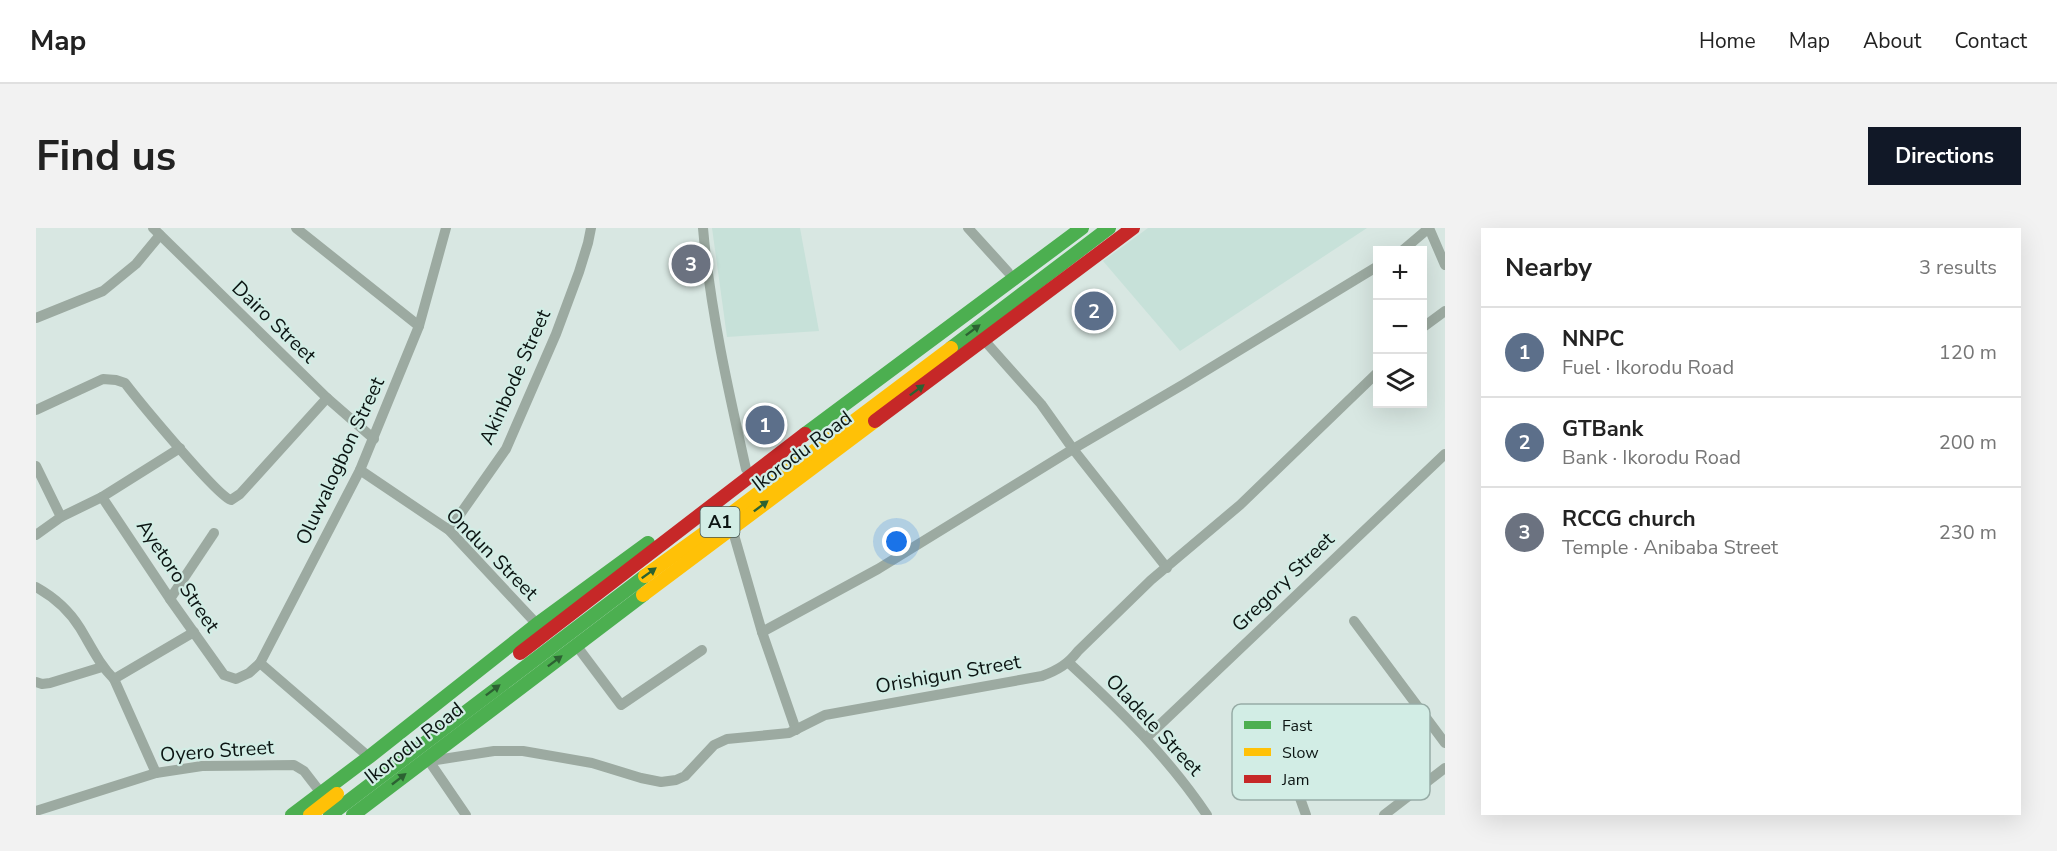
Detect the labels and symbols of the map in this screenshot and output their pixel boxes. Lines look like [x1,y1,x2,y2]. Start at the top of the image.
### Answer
pin: 3 [672,242,710,286]
street label: Dairo Street [226,275,323,370]
pin: 2 [1074,288,1114,334]
street label: Akinbode Street [473,304,557,449]
one-way arrow [965,324,981,336]
street label: Oluwalogbon Street [289,372,391,549]
one-way arrow [909,383,925,396]
pin: 1 [746,402,784,448]
street label: Ikorodu Road [746,404,858,498]
one-way arrow [752,500,768,512]
street label: Ondun Street [440,502,545,607]
road number: A1 [700,507,740,537]
street label: Ayetoro Street [130,514,226,639]
street label: Gregory Street [1226,525,1341,638]
your location [882,527,911,556]
one-way arrow [641,567,657,579]
street label: Orishigun Street [873,648,1024,700]
one-way arrow [547,656,562,668]
street label: Oladele Street [1100,668,1209,783]
one-way arrow [485,684,501,696]
street label: Ikorodu Road [359,696,469,790]
legend [1232,704,1430,800]
text: Fast [1282,715,1313,737]
street label: Oyero Street [159,733,276,768]
text: Slow [1282,742,1319,764]
text: Jam [1281,769,1309,791]
one-way arrow [392,774,407,786]

